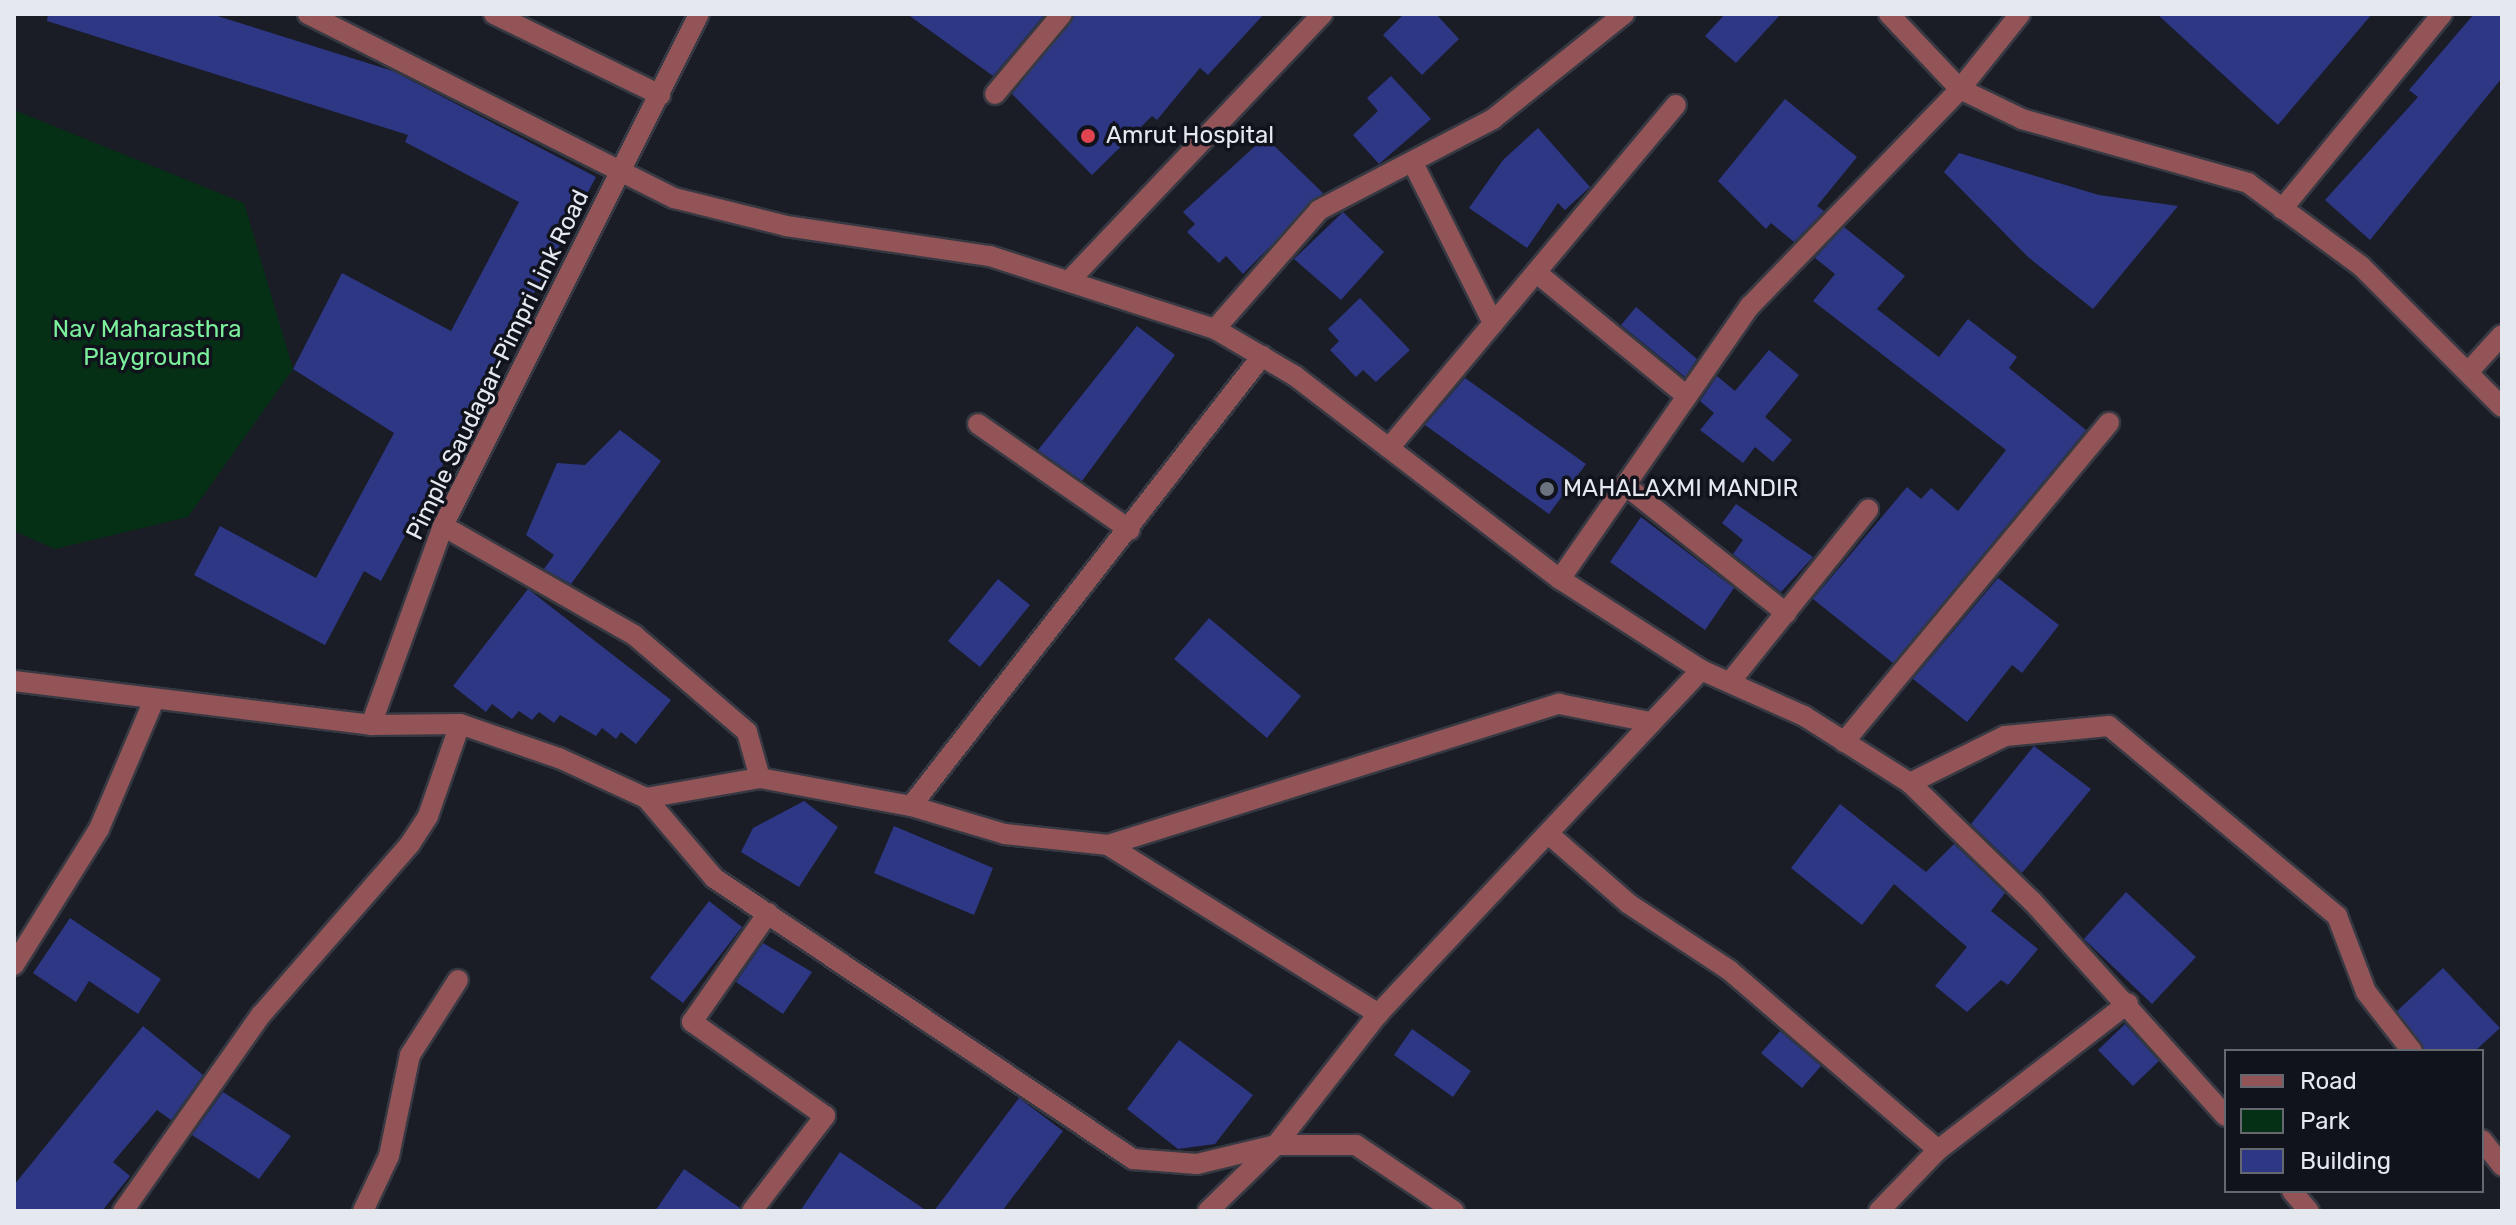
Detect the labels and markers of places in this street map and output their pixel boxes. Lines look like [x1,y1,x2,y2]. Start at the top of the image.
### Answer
place label: Amrut Hospital [1106,122,1274,150]
marker: Amrut Hospital [1077,125,1099,147]
place label: MAHALAXMI MANDIR [1563,475,1798,503]
marker: MAHALAXMI MANDIR [1538,480,1556,498]

